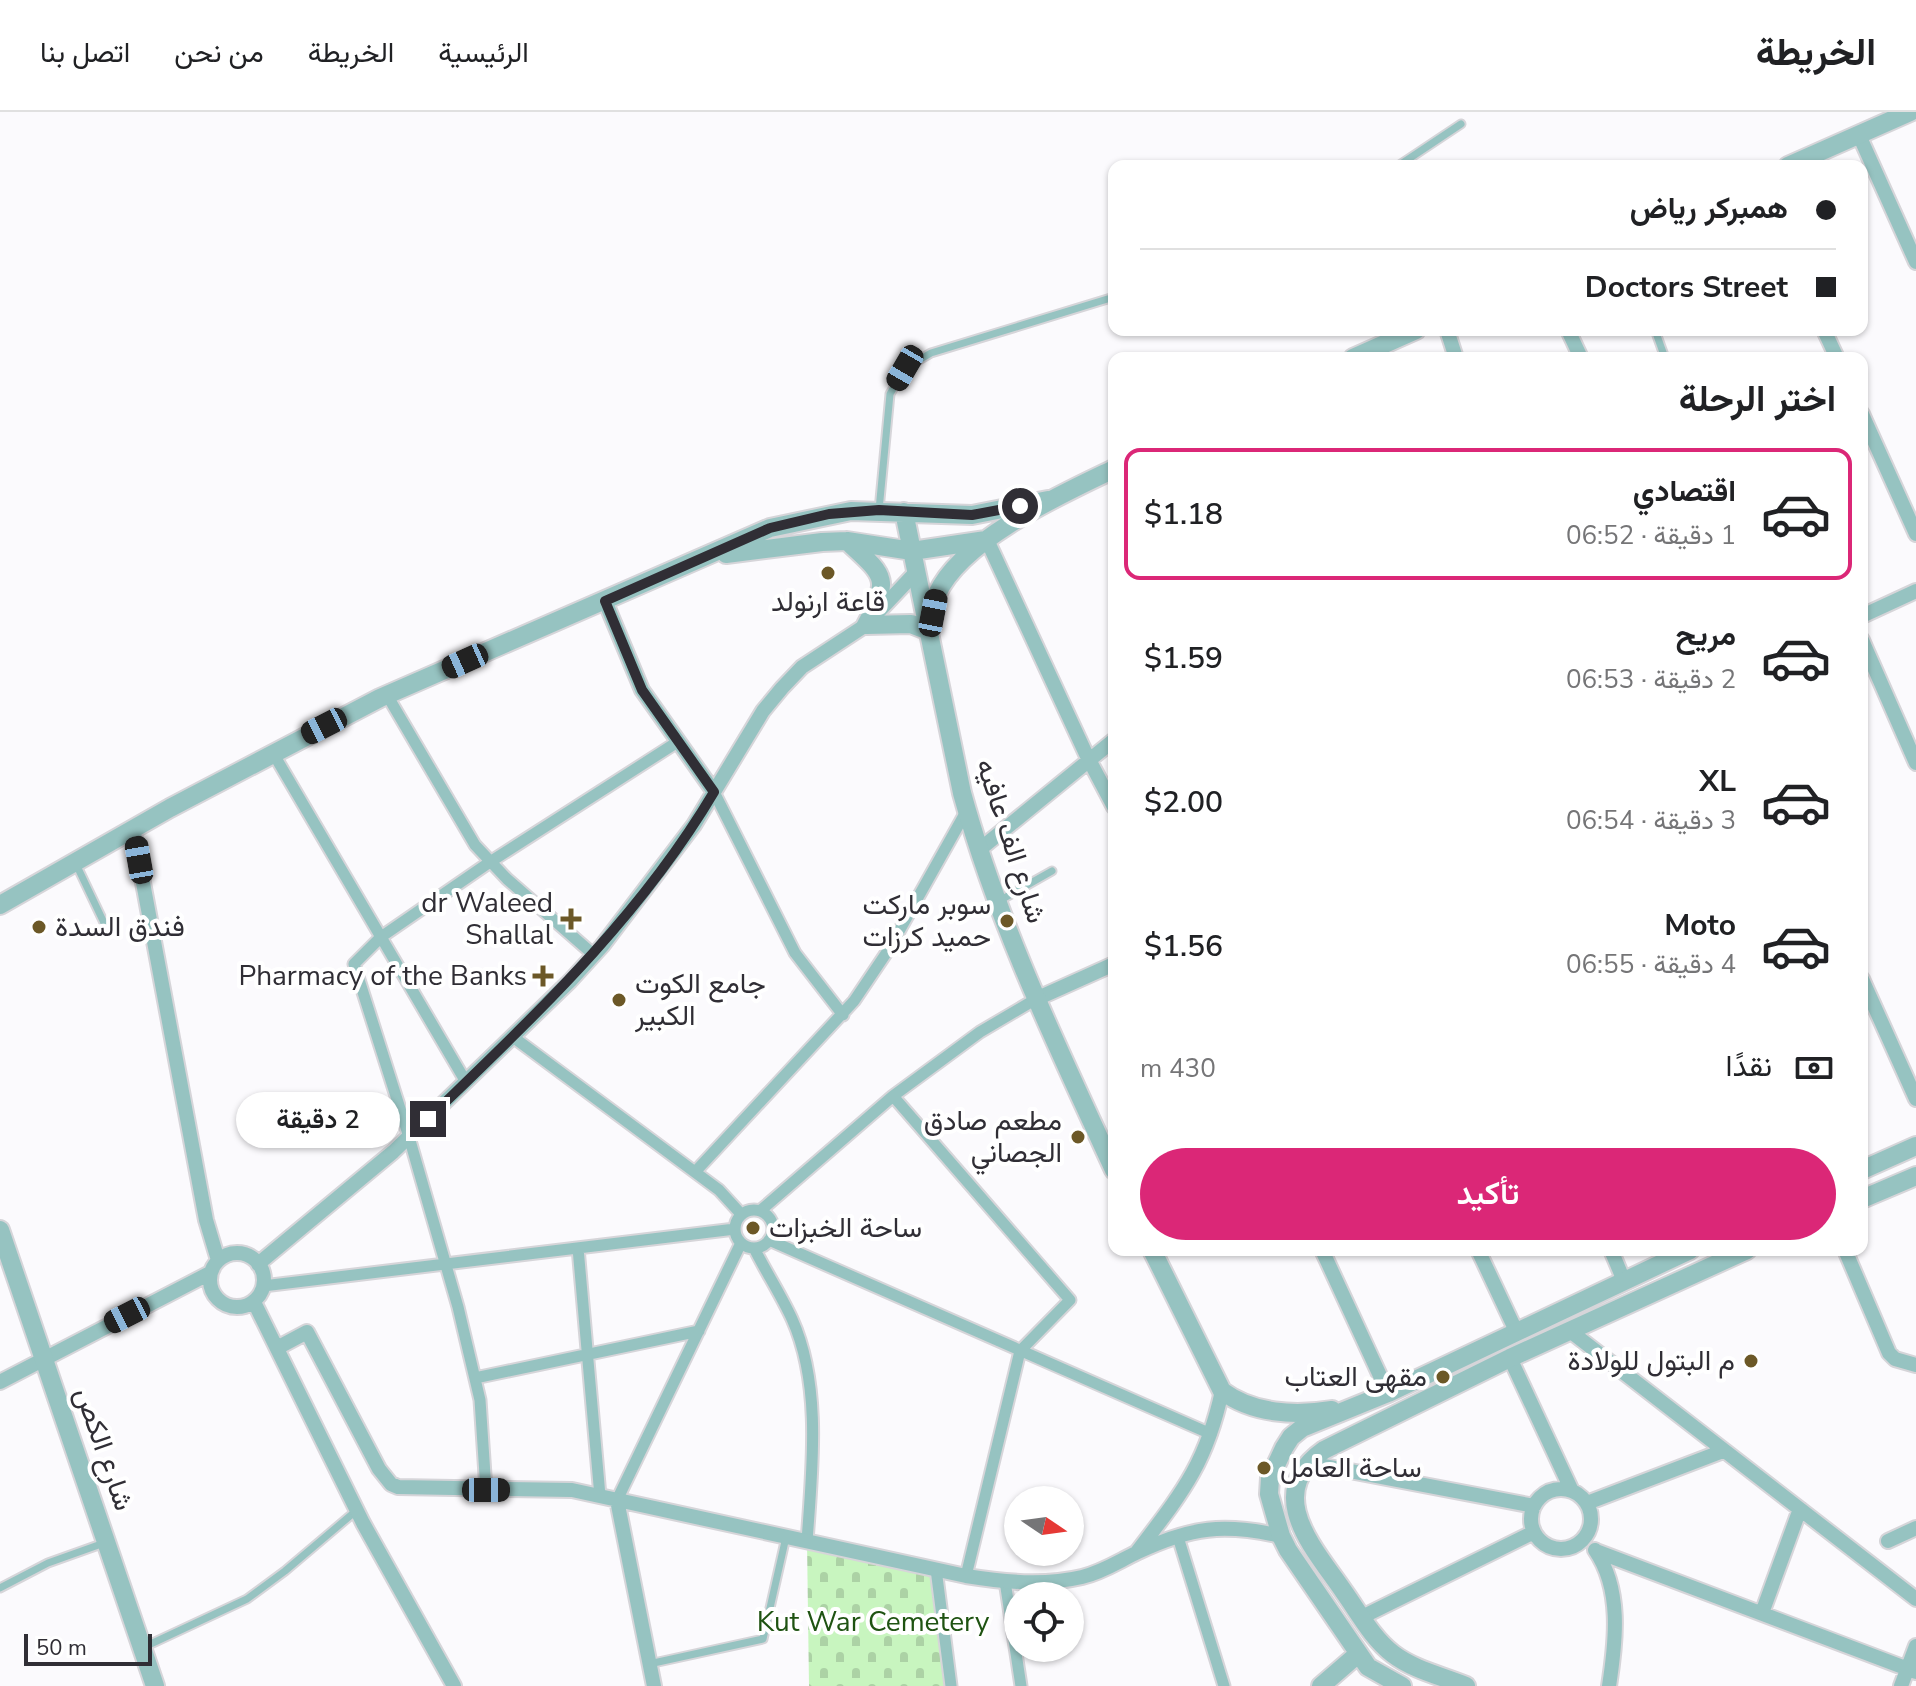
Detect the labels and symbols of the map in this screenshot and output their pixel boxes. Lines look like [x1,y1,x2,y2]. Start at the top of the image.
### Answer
car [883,341,927,395]
route start [1002,488,1038,524]
marker: قاعة ارنولد [819,564,837,582]
place label: قاعة ارنولد [771,583,885,621]
car [917,587,949,639]
car [438,640,492,682]
car [297,704,351,748]
street label: شارع الف عافيه [967,754,1055,928]
car [123,834,155,886]
place label: dr Waleed Shallal [421,884,554,954]
place label: سوبر ماركت حميد كرزات [862,886,991,956]
place label: فندق السدة [55,908,185,946]
marker: dr Waleed Shallal [560,908,582,930]
marker: سوبر ماركت حميد كرزات [998,912,1016,930]
marker: فندق السدة [30,918,48,936]
place label: Pharmacy of the Banks [238,957,527,995]
place label: جامع الكوت الكبير [634,965,766,1035]
marker: Pharmacy of the Banks [534,967,552,985]
marker: جامع الكوت الكبير [610,991,628,1009]
callout: 2 دقيقة [236,1091,400,1147]
route end [410,1101,446,1137]
place label: مطعم صادق الجصاني [924,1102,1062,1175]
marker: مطعم صادق الجصاني [1069,1128,1087,1146]
place label: ساحة الخبزات [769,1209,922,1247]
marker: ساحة الخبزات [744,1219,762,1237]
car [100,1293,154,1337]
place label: م البتول للولادة [1568,1342,1735,1380]
marker: م البتول للولادة [1742,1352,1760,1370]
place label: مقهى العتاب [1285,1358,1427,1396]
marker: مقهى العتاب [1434,1368,1452,1386]
street label: شارع الكص [65,1382,143,1516]
place label: ساحة العامل [1280,1449,1421,1487]
marker: ساحة العامل [1255,1459,1273,1477]
car [462,1478,510,1502]
north arrow [1004,1486,1084,1566]
park label: Kut War Cemetery [757,1603,990,1641]
scale bar [24,1630,152,1666]

